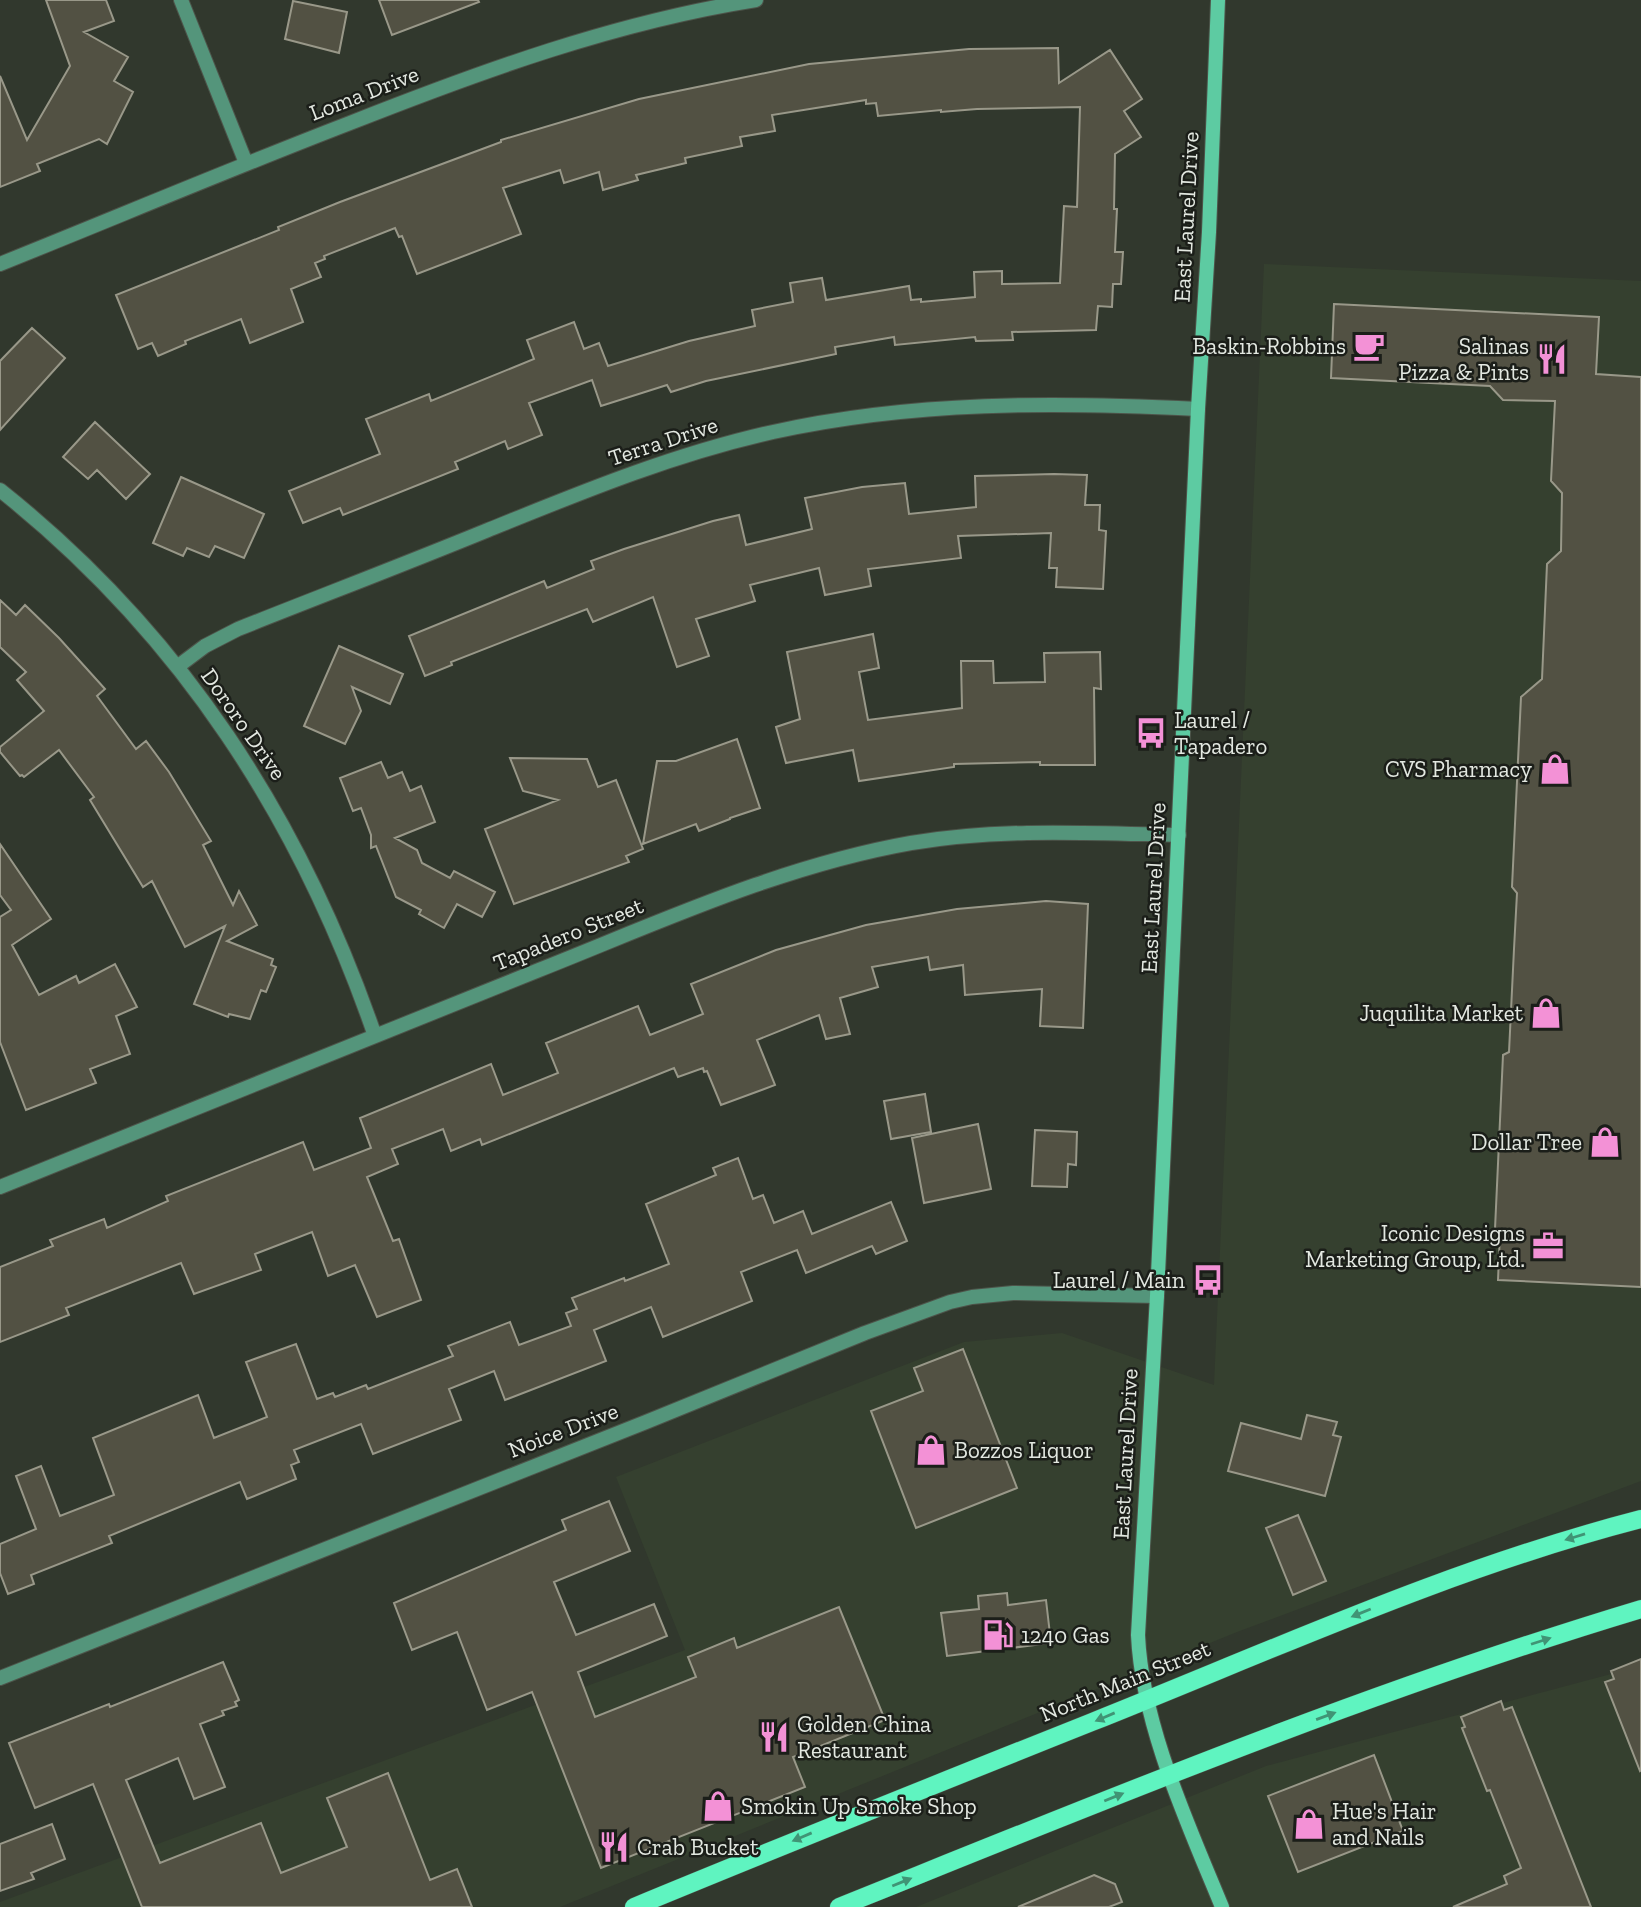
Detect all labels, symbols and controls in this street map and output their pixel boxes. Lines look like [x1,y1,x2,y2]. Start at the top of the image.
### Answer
street label: Loma Drive [305,59,423,127]
street label: East Laurel Drive [1168,131,1204,303]
cafe icon: Baskin-Robbins [1352,329,1386,363]
place label: Baskin-Robbins [1192,332,1346,360]
place label: Salinas Pizza & Pints [1398,332,1529,386]
restaurant icon: Salinas Pizza & Pints [1535,342,1569,376]
street label: Terra Drive [605,410,721,472]
street label: Dororo Drive [195,663,293,785]
place label: Laurel / Tapadero [1174,706,1267,760]
bus stop icon: Laurel / Tapadero [1134,716,1168,750]
shop icon: CVS Pharmacy [1538,752,1572,786]
place label: CVS Pharmacy [1385,755,1532,783]
street label: East Laurel Drive [1135,802,1171,974]
street label: Tapadero Street [489,891,647,977]
shop icon: Juquilita Market [1529,996,1563,1030]
place label: Juquilita Market [1359,999,1523,1027]
shop icon: Dollar Tree [1588,1125,1622,1159]
place label: Dollar Tree [1471,1128,1582,1156]
place label: Iconic Designs Marketing Group, Ltd. [1305,1219,1525,1273]
office icon: Iconic Designs Marketing Group, Ltd. [1531,1229,1565,1263]
bus stop icon: Laurel / Main [1191,1263,1225,1297]
place label: Laurel / Main [1053,1266,1185,1294]
street label: East Laurel Drive [1107,1368,1143,1540]
street label: Noice Drive [504,1396,622,1464]
shop icon: Bozzos Liquor [914,1433,948,1467]
place label: Bozzos Liquor [954,1436,1094,1464]
one-way arrow [1565,1533,1586,1543]
one-way arrow [1350,1607,1371,1618]
fuel station icon: 1240 Gas [981,1618,1015,1652]
place label: 1240 Gas [1021,1621,1110,1649]
street label: North Main Street [1036,1634,1215,1728]
one-way arrow [1530,1635,1551,1646]
place label: Golden China Restaurant [797,1710,931,1764]
one-way arrow [1316,1710,1337,1721]
one-way arrow [1094,1711,1115,1722]
restaurant icon: Golden China Restaurant [757,1720,791,1754]
shop icon: Smokin Up Smoke Shop [701,1789,735,1823]
place label: Smokin Up Smoke Shop [741,1792,977,1820]
one-way arrow [1103,1792,1124,1803]
place label: Hue's Hair and Nails [1332,1797,1436,1851]
shop icon: Hue's Hair and Nails [1292,1807,1326,1841]
restaurant icon: Crab Bucket [597,1830,631,1864]
one-way arrow [791,1832,812,1843]
place label: Crab Bucket [637,1833,759,1861]
one-way arrow [892,1876,913,1887]

